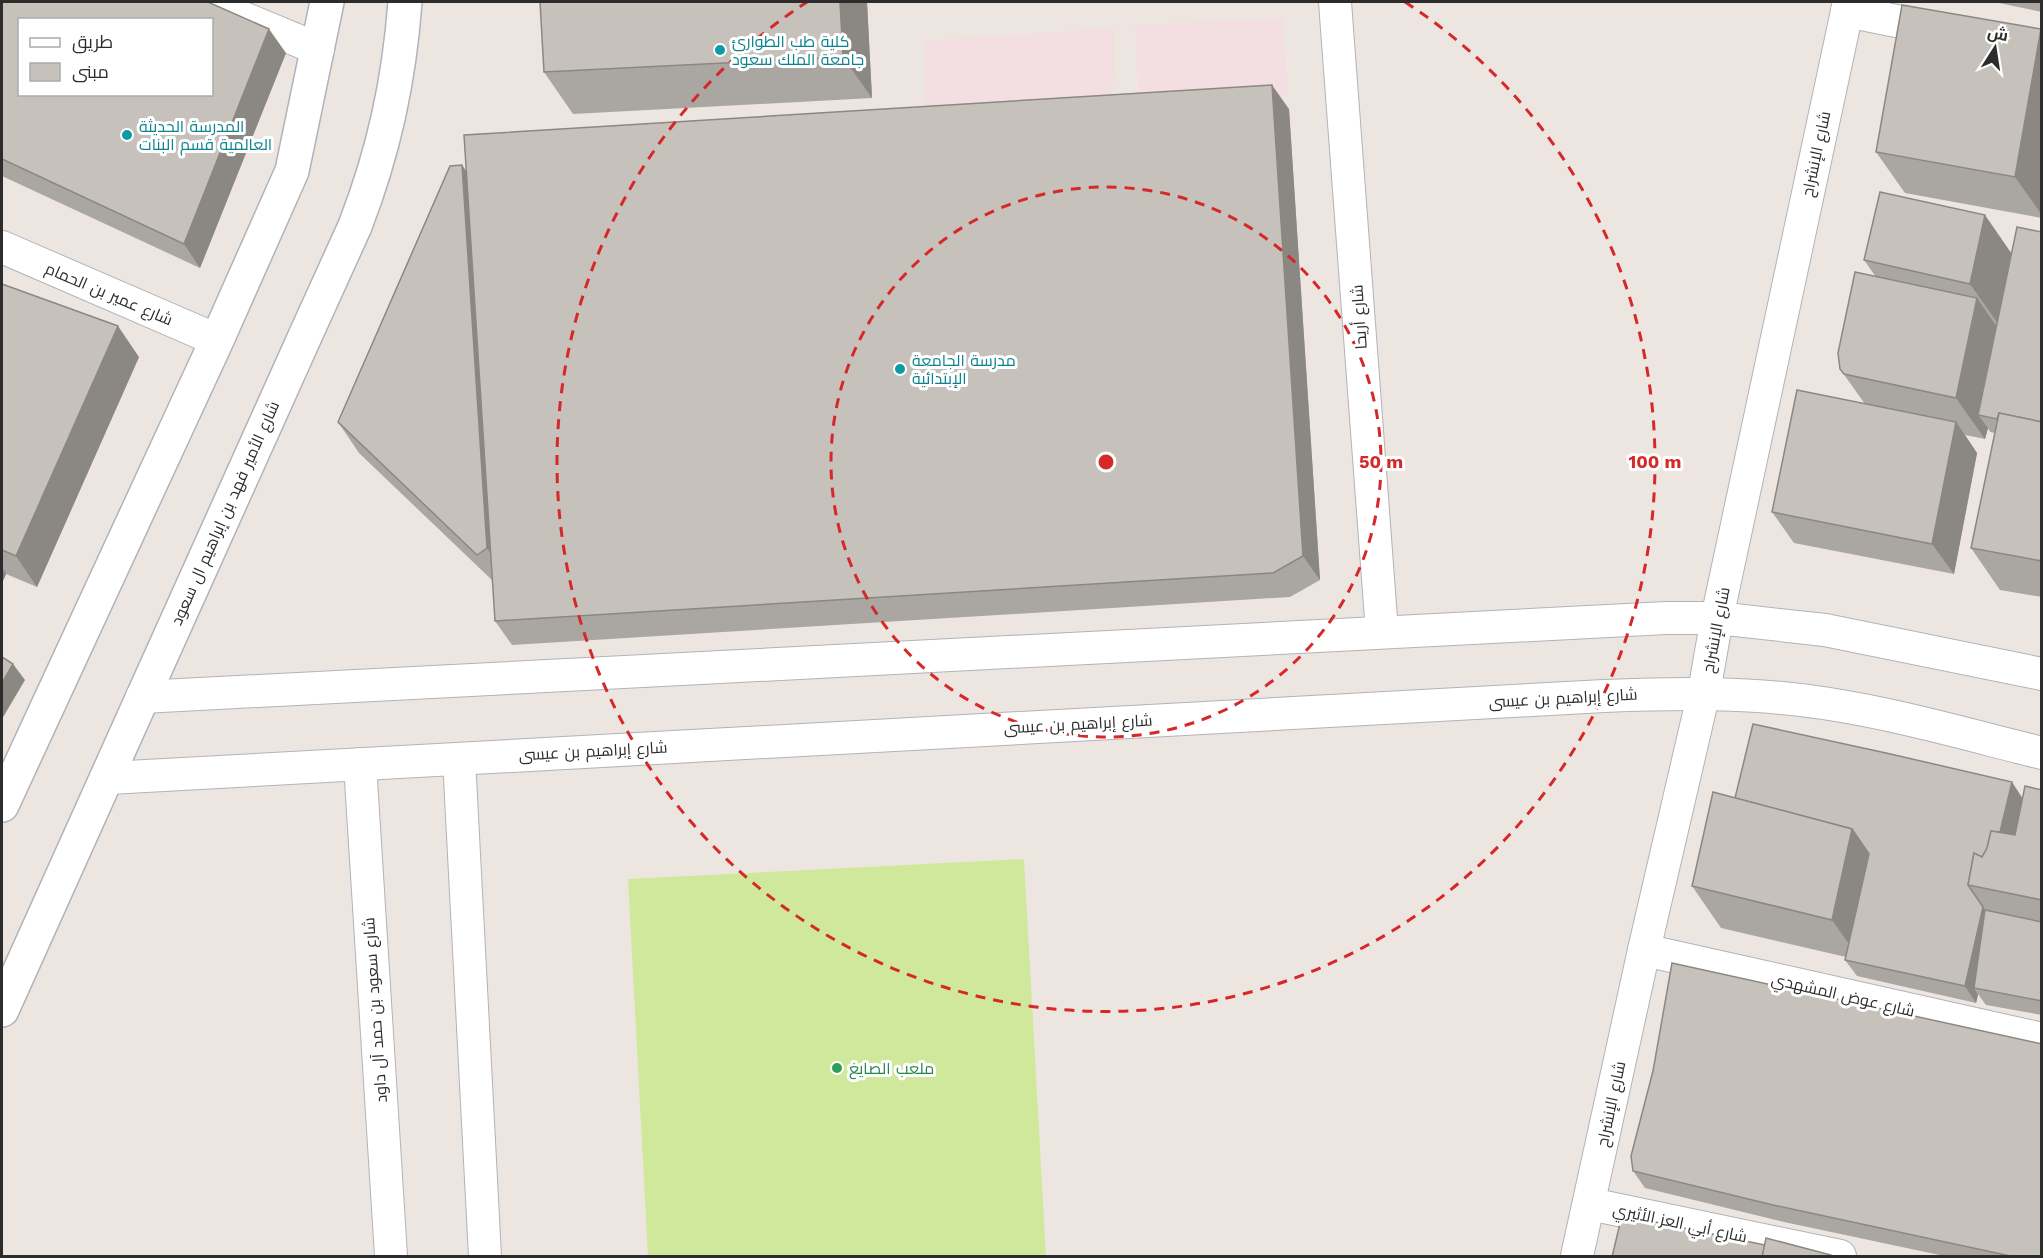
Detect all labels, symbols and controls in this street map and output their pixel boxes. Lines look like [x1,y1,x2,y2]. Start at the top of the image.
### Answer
legend [18,18,213,96]
north arrow [1965,18,2025,78]
text: ش [1986,22,2010,45]
text: طريق [72,31,113,54]
place label: كلية طب الطوارئ جامعة الملك سعود [732,32,864,69]
marker: كلية طب الطوارئ جامعة الملك سعود [713,43,727,57]
text: مبنى [72,61,109,83]
street label: شارع الإنشراح [1798,109,1836,199]
place label: المدرسة الحديثة العالمية قسم البنات [139,117,272,156]
marker: المدرسة الحديثة العالمية قسم البنات [120,128,134,142]
street label: شارع عمير بن الحمام [42,259,176,331]
street label: شارع أريحا [1347,284,1373,350]
place label: مدرسة الجامعة الإبتدائية [912,351,1016,388]
marker: مدرسة الجامعة الإبتدائية [893,362,907,376]
street label: شارع الأمير فهد بن إبراهيم ال سعود [167,398,285,629]
text: 50 m [1359,451,1403,472]
text: 100 m [1628,451,1682,472]
centre of rings [1096,452,1116,472]
street label: شارع الإنشراح [1698,585,1736,675]
street label: شارع إبراهيم بن عيسى [1488,685,1638,713]
street label: شارع إبراهيم بن عيسى [1003,711,1153,739]
street label: شارع إبراهيم بن عيسى [518,738,668,766]
street label: شارع سعود بن حمد آل داود [359,917,393,1103]
street label: شارع عوض المشهدي [1769,969,1916,1025]
place label: ملعب الصايغ [849,1059,934,1080]
street label: شارع الإنشراح [1593,1059,1631,1149]
marker: ملعب الصايغ [830,1061,844,1075]
street label: شارع أبي العز الأثيري [1610,1200,1749,1250]

